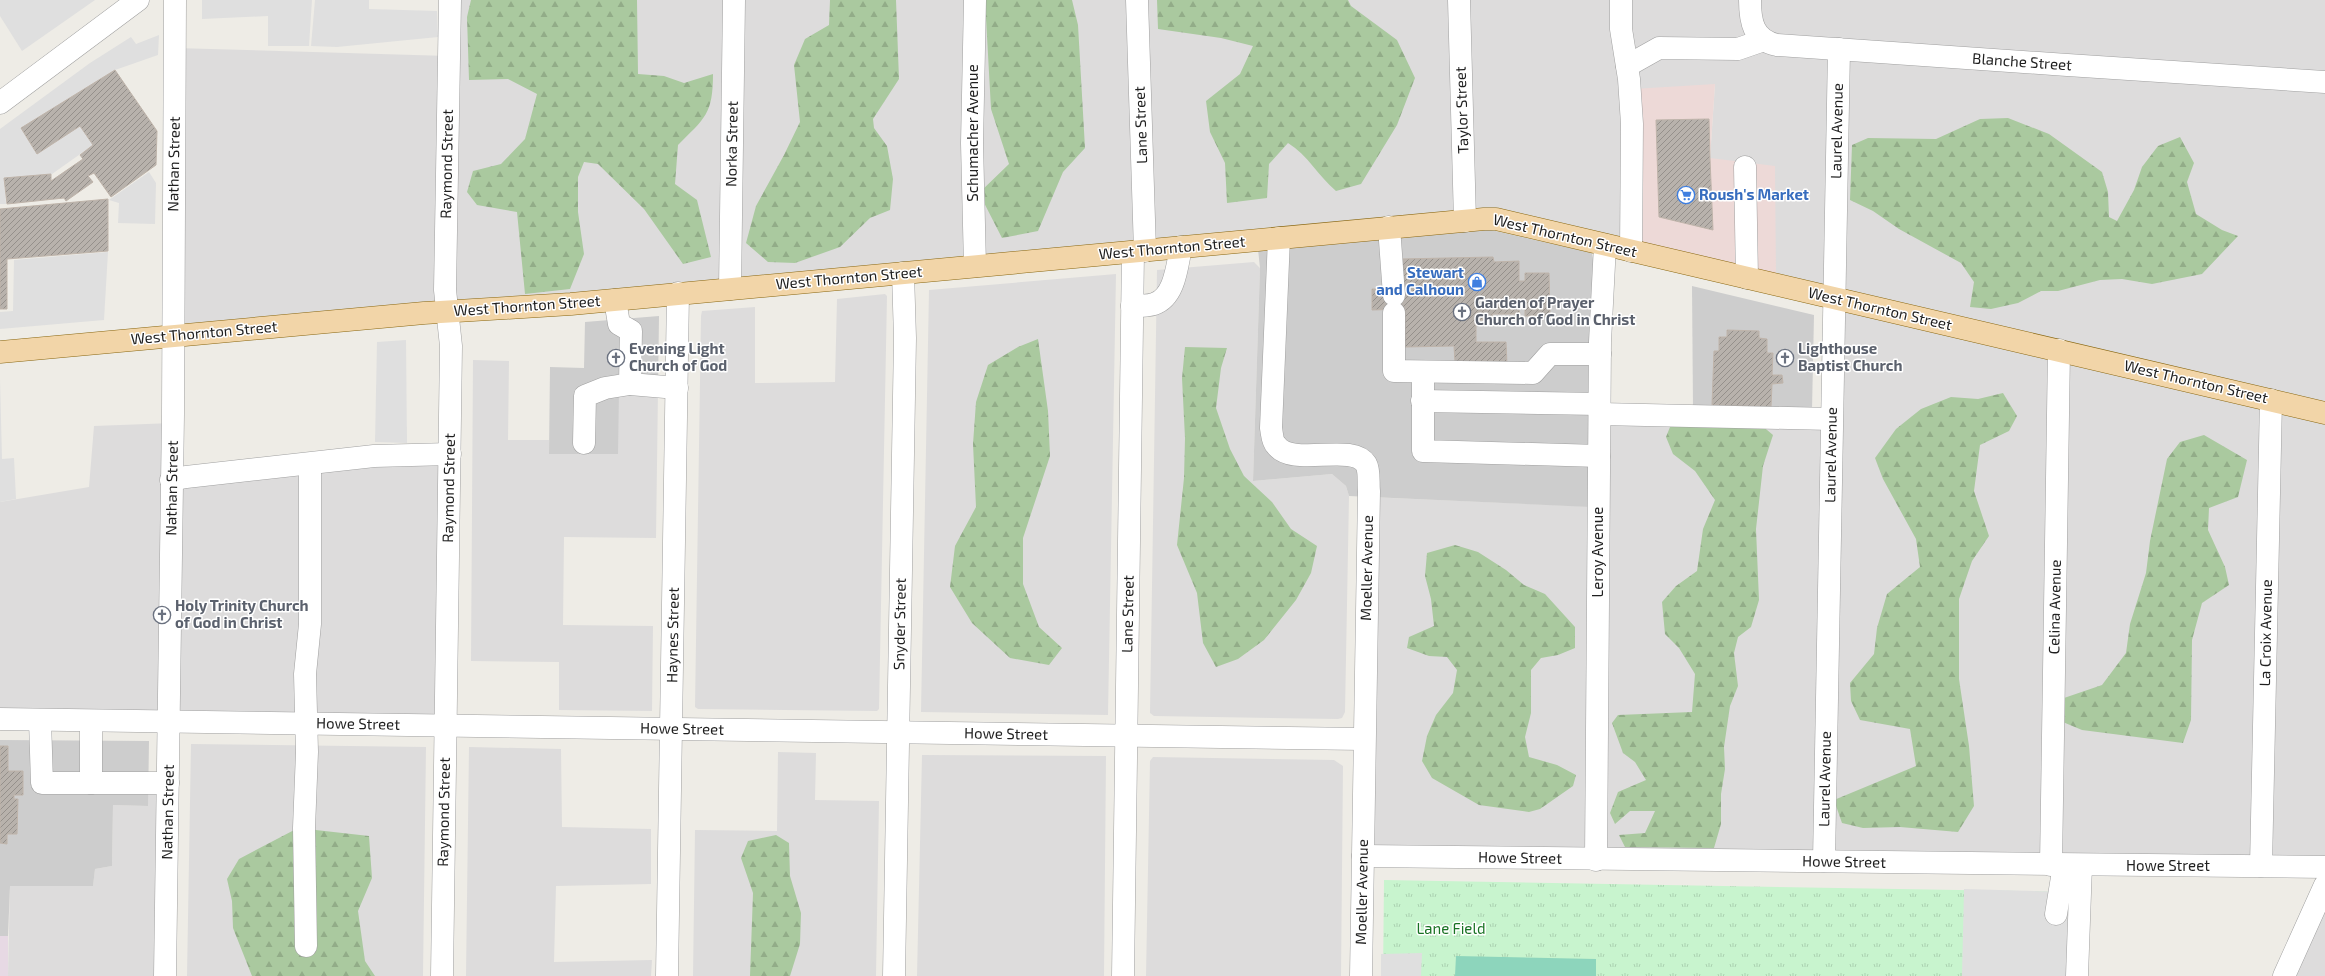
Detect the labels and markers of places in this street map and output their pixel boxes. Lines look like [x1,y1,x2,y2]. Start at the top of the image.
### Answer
supermarket icon: Roush's Market [1676,185,1696,205]
place label: Roush's Market [1699,185,1809,203]
place label: Stewart and Calhoun [1376,263,1464,298]
shop icon: Stewart and Calhoun [1467,272,1487,292]
place label: Garden of Prayer Church of God in Christ [1475,293,1635,328]
church icon: Garden of Prayer Church of God in Christ [1452,302,1472,322]
place label: Evening Light Church of God [629,339,727,374]
place label: Lighthouse Baptist Church [1798,339,1902,374]
church icon: Evening Light Church of God [606,348,626,368]
church icon: Lighthouse Baptist Church [1775,348,1795,368]
place label: Holy Trinity Church of God in Christ [175,596,309,631]
church icon: Holy Trinity Church of God in Christ [152,605,172,625]

